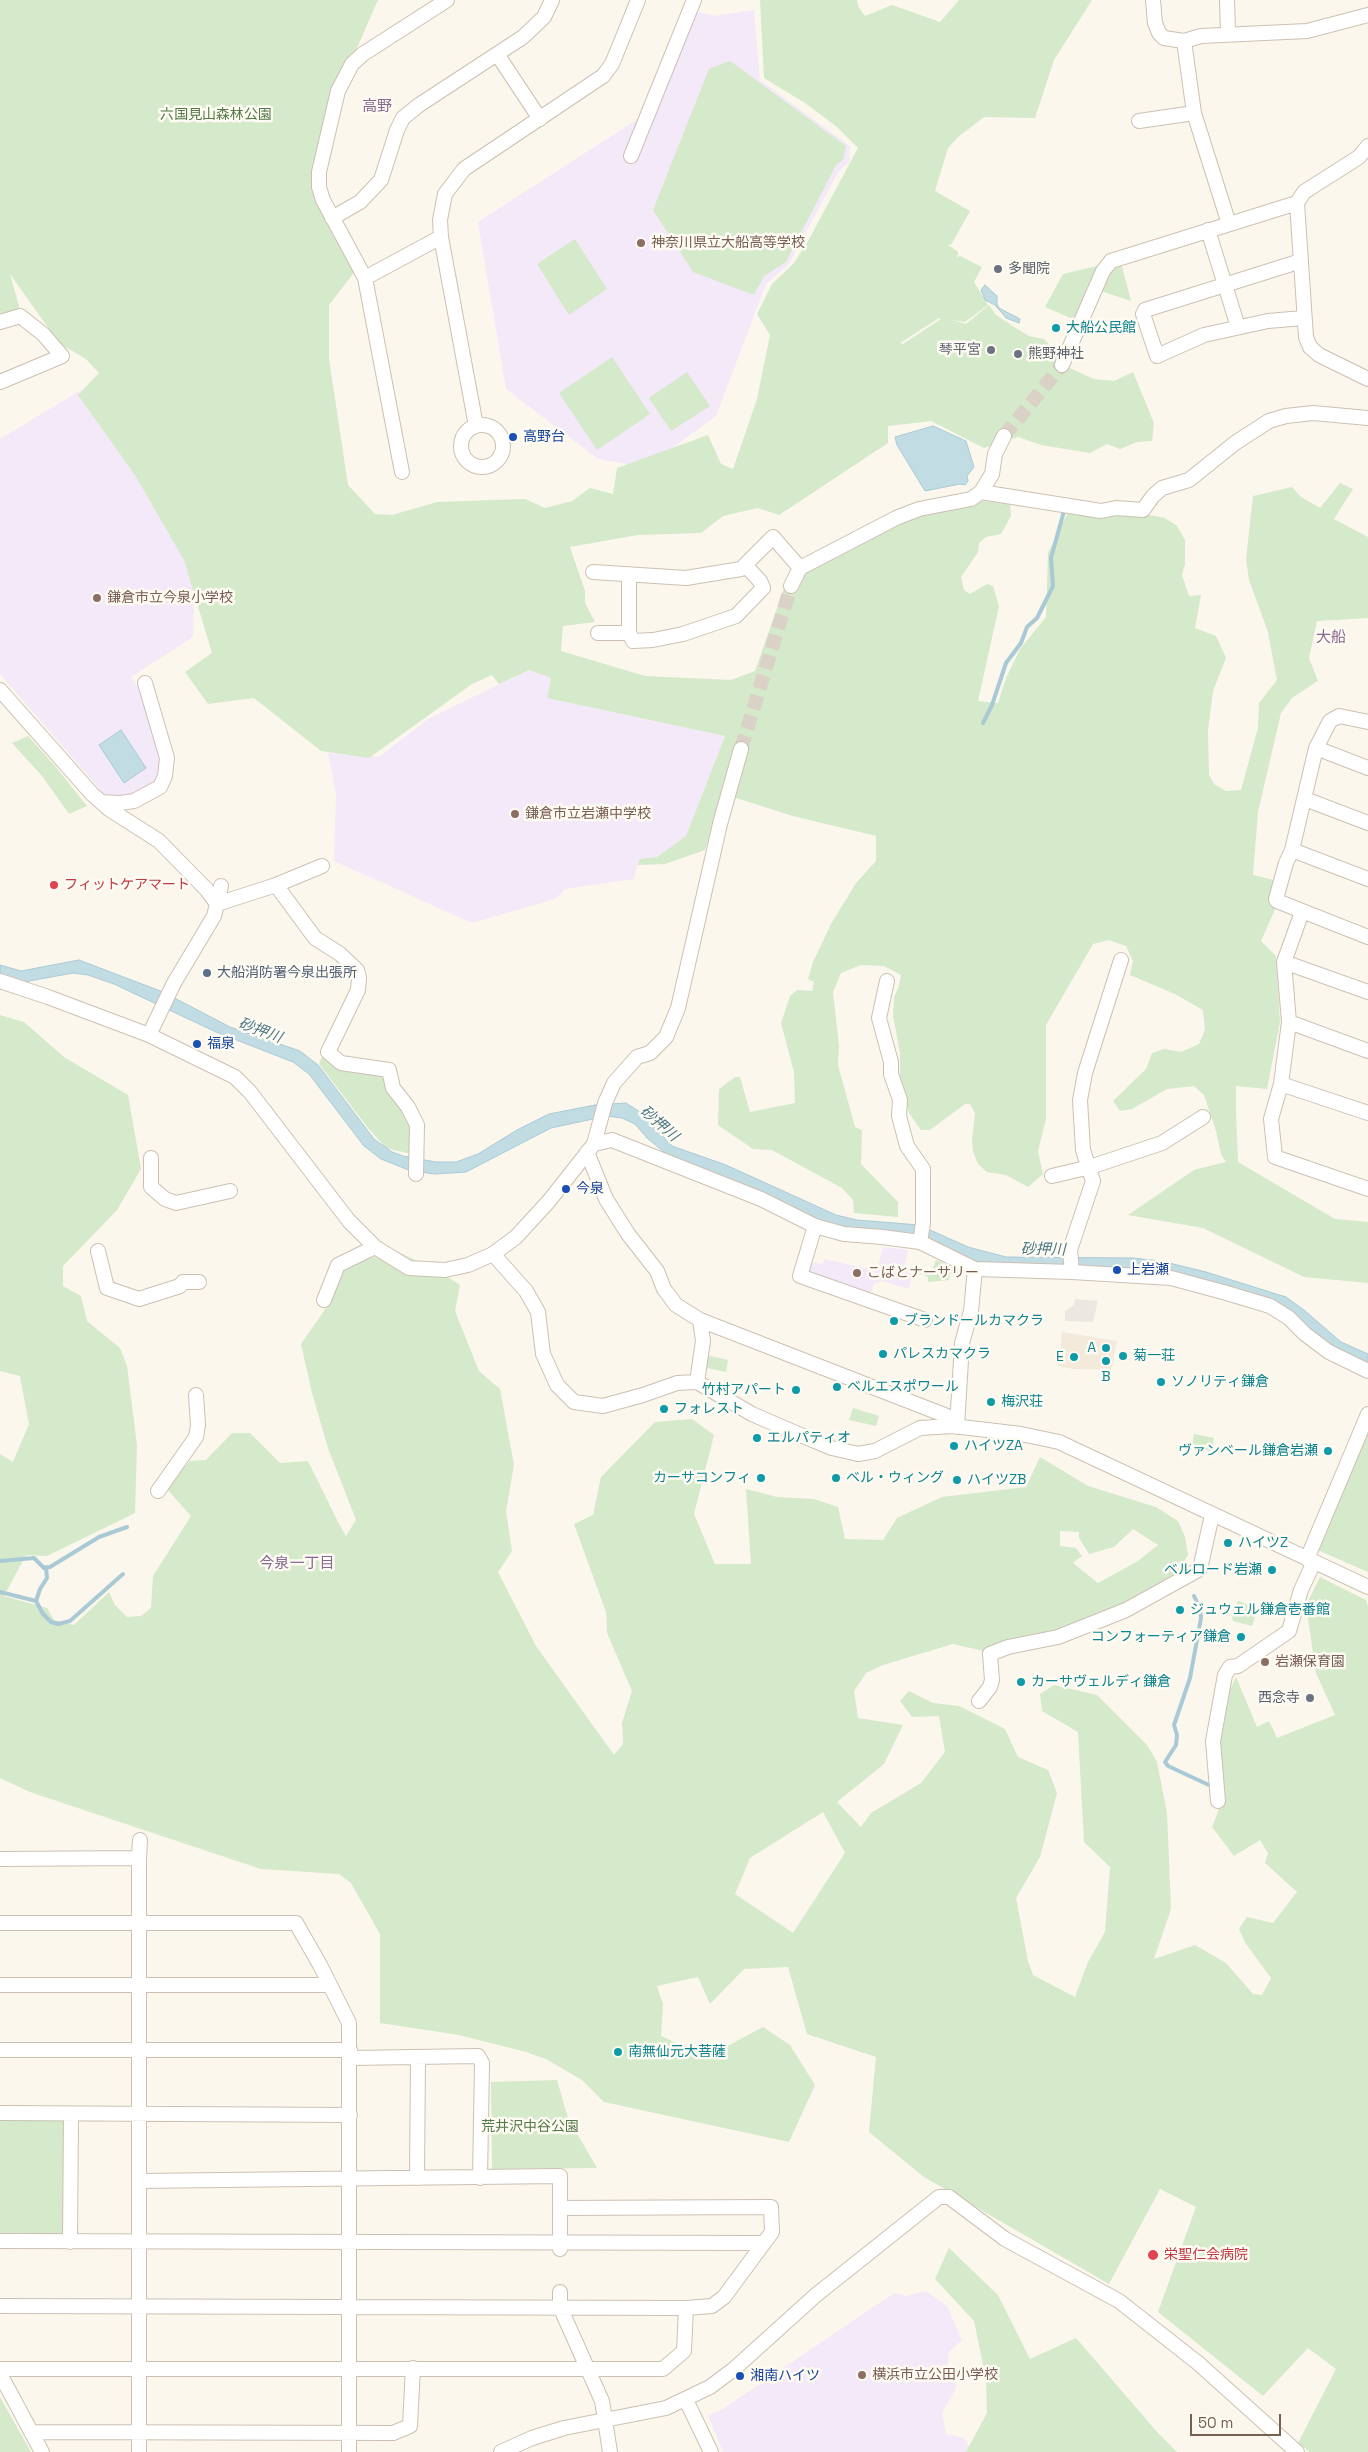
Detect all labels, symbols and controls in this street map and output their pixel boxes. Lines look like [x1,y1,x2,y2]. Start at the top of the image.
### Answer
district label: 高野 [362,98,392,116]
park label: 六国見山森林公園 [160,107,272,123]
place label: 神奈川県立大船高等学校 [651,235,805,251]
marker: 神奈川県立大船高等学校 [635,237,647,249]
place label: 多聞院 [1008,261,1050,277]
marker: 多聞院 [992,263,1004,275]
place label: 大船公民館 [1066,320,1136,336]
marker: 大船公民館 [1050,322,1062,334]
place label: 琴平宮 [939,342,981,358]
marker: 琴平宮 [985,344,997,356]
place label: 熊野神社 [1028,346,1084,362]
marker: 熊野神社 [1012,348,1024,360]
place label: 高野台 [523,429,565,445]
marker: 高野台 [507,431,519,443]
place label: 鎌倉市立今泉小学校 [107,590,233,606]
marker: 鎌倉市立今泉小学校 [91,592,103,604]
district label: 大船 [1316,629,1346,647]
place label: 鎌倉市立岩瀬中学校 [525,806,651,822]
marker: 鎌倉市立岩瀬中学校 [509,808,521,820]
place label: フィットケアマート [64,877,190,893]
marker: フィットケアマート [48,879,60,891]
place label: 大船消防署今泉出張所 [217,965,357,981]
marker: 大船消防署今泉出張所 [201,967,213,979]
water label: 砂押川 [236,1015,284,1047]
place label: 福泉 [207,1036,235,1052]
marker: 福泉 [191,1038,203,1050]
water label: 砂押川 [636,1102,682,1146]
place label: 今泉 [576,1181,604,1197]
marker: 今泉 [560,1183,572,1195]
water label: 砂押川 [1020,1241,1066,1259]
place label: 上岩瀬 [1127,1262,1169,1278]
marker: 上岩瀬 [1111,1264,1123,1276]
place label: こばとナーサリー [867,1265,979,1281]
marker: こばとナーサリー [851,1267,863,1279]
place label: ブランドールカマクラ [904,1313,1044,1329]
marker: ブランドールカマクラ [888,1315,900,1327]
place label: A [1087,1340,1096,1356]
marker: A [1100,1342,1112,1354]
place label: パレスカマクラ [893,1346,991,1362]
marker: パレスカマクラ [877,1348,889,1360]
place label: 菊一荘 [1133,1348,1175,1364]
place label: E [1056,1349,1064,1365]
marker: 菊一荘 [1117,1350,1129,1362]
marker: E [1068,1351,1080,1363]
marker: B [1100,1355,1112,1367]
place label: B [1101,1369,1111,1385]
place label: ソノリティ鎌倉 [1171,1374,1269,1390]
marker: ソノリティ鎌倉 [1155,1376,1167,1388]
place label: ベルエスポワール [847,1379,959,1395]
marker: ベルエスポワール [831,1381,843,1393]
place label: 竹村アパート [702,1382,786,1398]
marker: 竹村アパート [790,1384,802,1396]
place label: 梅沢荘 [1001,1394,1043,1410]
marker: 梅沢荘 [985,1396,997,1408]
place label: フォレスト [674,1401,744,1417]
marker: フォレスト [658,1403,670,1415]
place label: エルパティオ [767,1430,851,1446]
marker: エルパティオ [751,1432,763,1444]
place label: ハイツZA [964,1438,1023,1454]
marker: ハイツZA [948,1440,960,1452]
place label: ヴァンベール鎌倉岩瀬 [1178,1443,1318,1459]
marker: ヴァンベール鎌倉岩瀬 [1322,1445,1334,1457]
place label: カーサコンフィ [653,1470,751,1486]
place label: ベル・ウィング [846,1470,944,1486]
marker: カーサコンフィ [755,1472,767,1484]
marker: ベル・ウィング [830,1472,842,1484]
place label: ハイツZB [967,1472,1026,1488]
marker: ハイツZB [951,1474,963,1486]
place label: ハイツZ [1238,1535,1288,1551]
marker: ハイツZ [1222,1537,1234,1549]
district label: 今泉一丁目 [260,1555,334,1573]
place label: ベルロード岩瀬 [1164,1562,1262,1578]
marker: ベルロード岩瀬 [1266,1564,1278,1576]
place label: ジュウェル鎌倉壱番館 [1190,1602,1330,1618]
marker: ジュウェル鎌倉壱番館 [1174,1604,1186,1616]
place label: コンフォーティア鎌倉 [1091,1629,1231,1645]
marker: コンフォーティア鎌倉 [1235,1631,1247,1643]
place label: 岩瀬保育園 [1275,1654,1345,1670]
marker: 岩瀬保育園 [1259,1656,1271,1668]
place label: カーサヴェルディ鎌倉 [1031,1674,1171,1690]
marker: カーサヴェルディ鎌倉 [1015,1676,1027,1688]
place label: 西念寺 [1258,1690,1300,1706]
marker: 西念寺 [1304,1692,1316,1704]
place label: 南無仙元大菩薩 [628,2044,726,2060]
marker: 南無仙元大菩薩 [612,2046,624,2058]
park label: 荒井沢中谷公園 [481,2119,579,2135]
place label: 栄聖仁会病院 [1164,2247,1248,2263]
marker: 栄聖仁会病院 [1146,2248,1160,2262]
place label: 横浜市立公田小学校 [872,2367,998,2383]
place label: 湘南ハイツ [750,2368,820,2384]
marker: 横浜市立公田小学校 [856,2369,868,2381]
marker: 湘南ハイツ [734,2370,746,2382]
scale bar [1193,2404,1284,2436]
text: 50 m [1198,2413,1233,2432]

